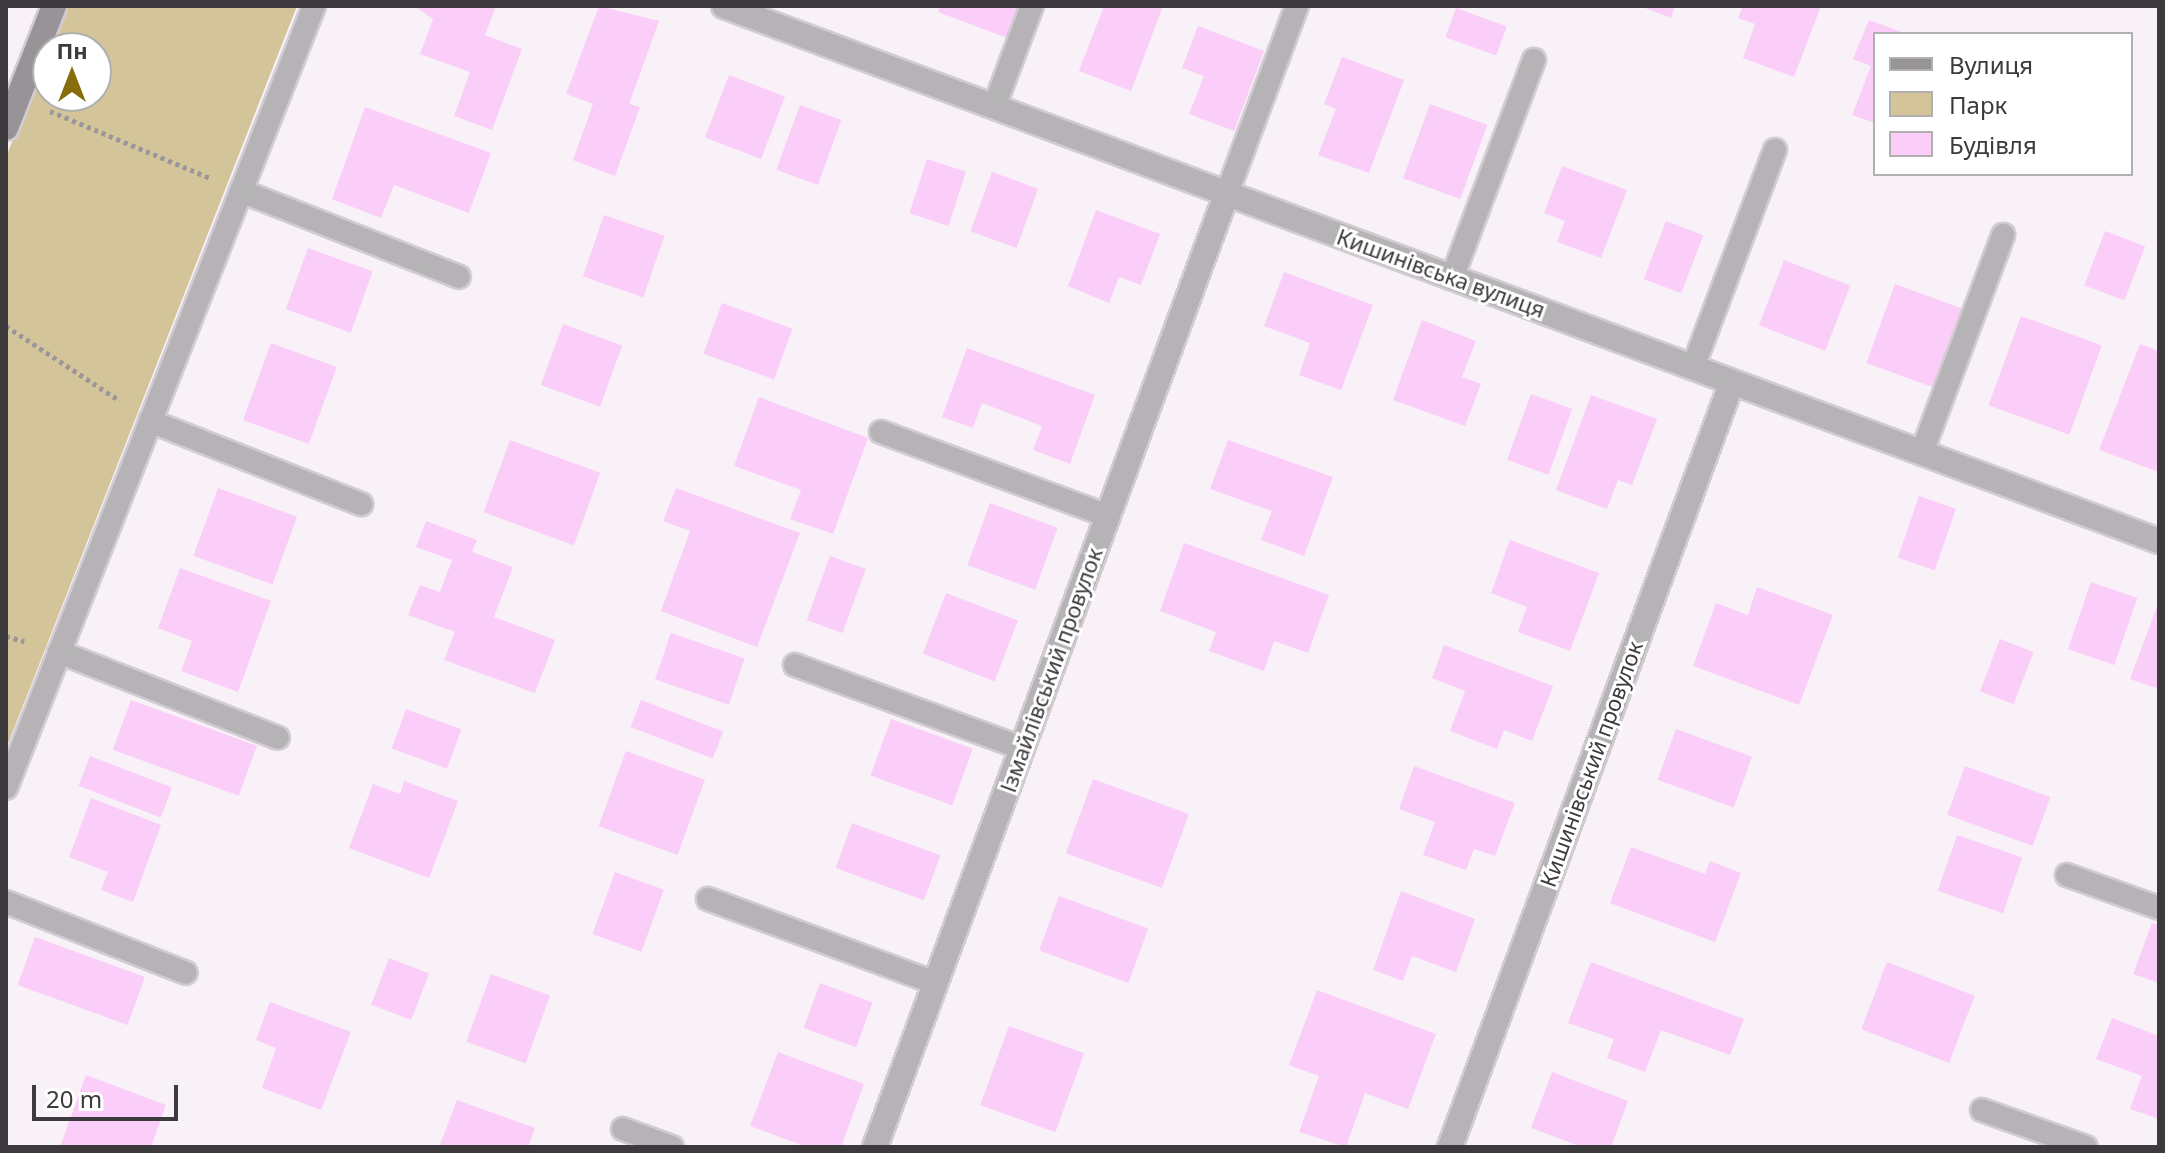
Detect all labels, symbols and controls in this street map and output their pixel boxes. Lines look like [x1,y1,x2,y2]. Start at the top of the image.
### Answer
north arrow [32,32,112,112]
legend [1873,32,2133,176]
text: Пн [56,35,88,65]
text: Вулиця [1949,48,2033,81]
text: Парк [1949,88,2007,121]
text: Будівля [1949,128,2037,161]
street label: Кишинівська вулиця [1333,223,1549,323]
street label: Ізмайлівський провулок [994,544,1108,796]
street label: Кишинівський провулок [1534,638,1648,890]
scale bar [36,1069,182,1119]
text: 20 m [46,1082,102,1115]

